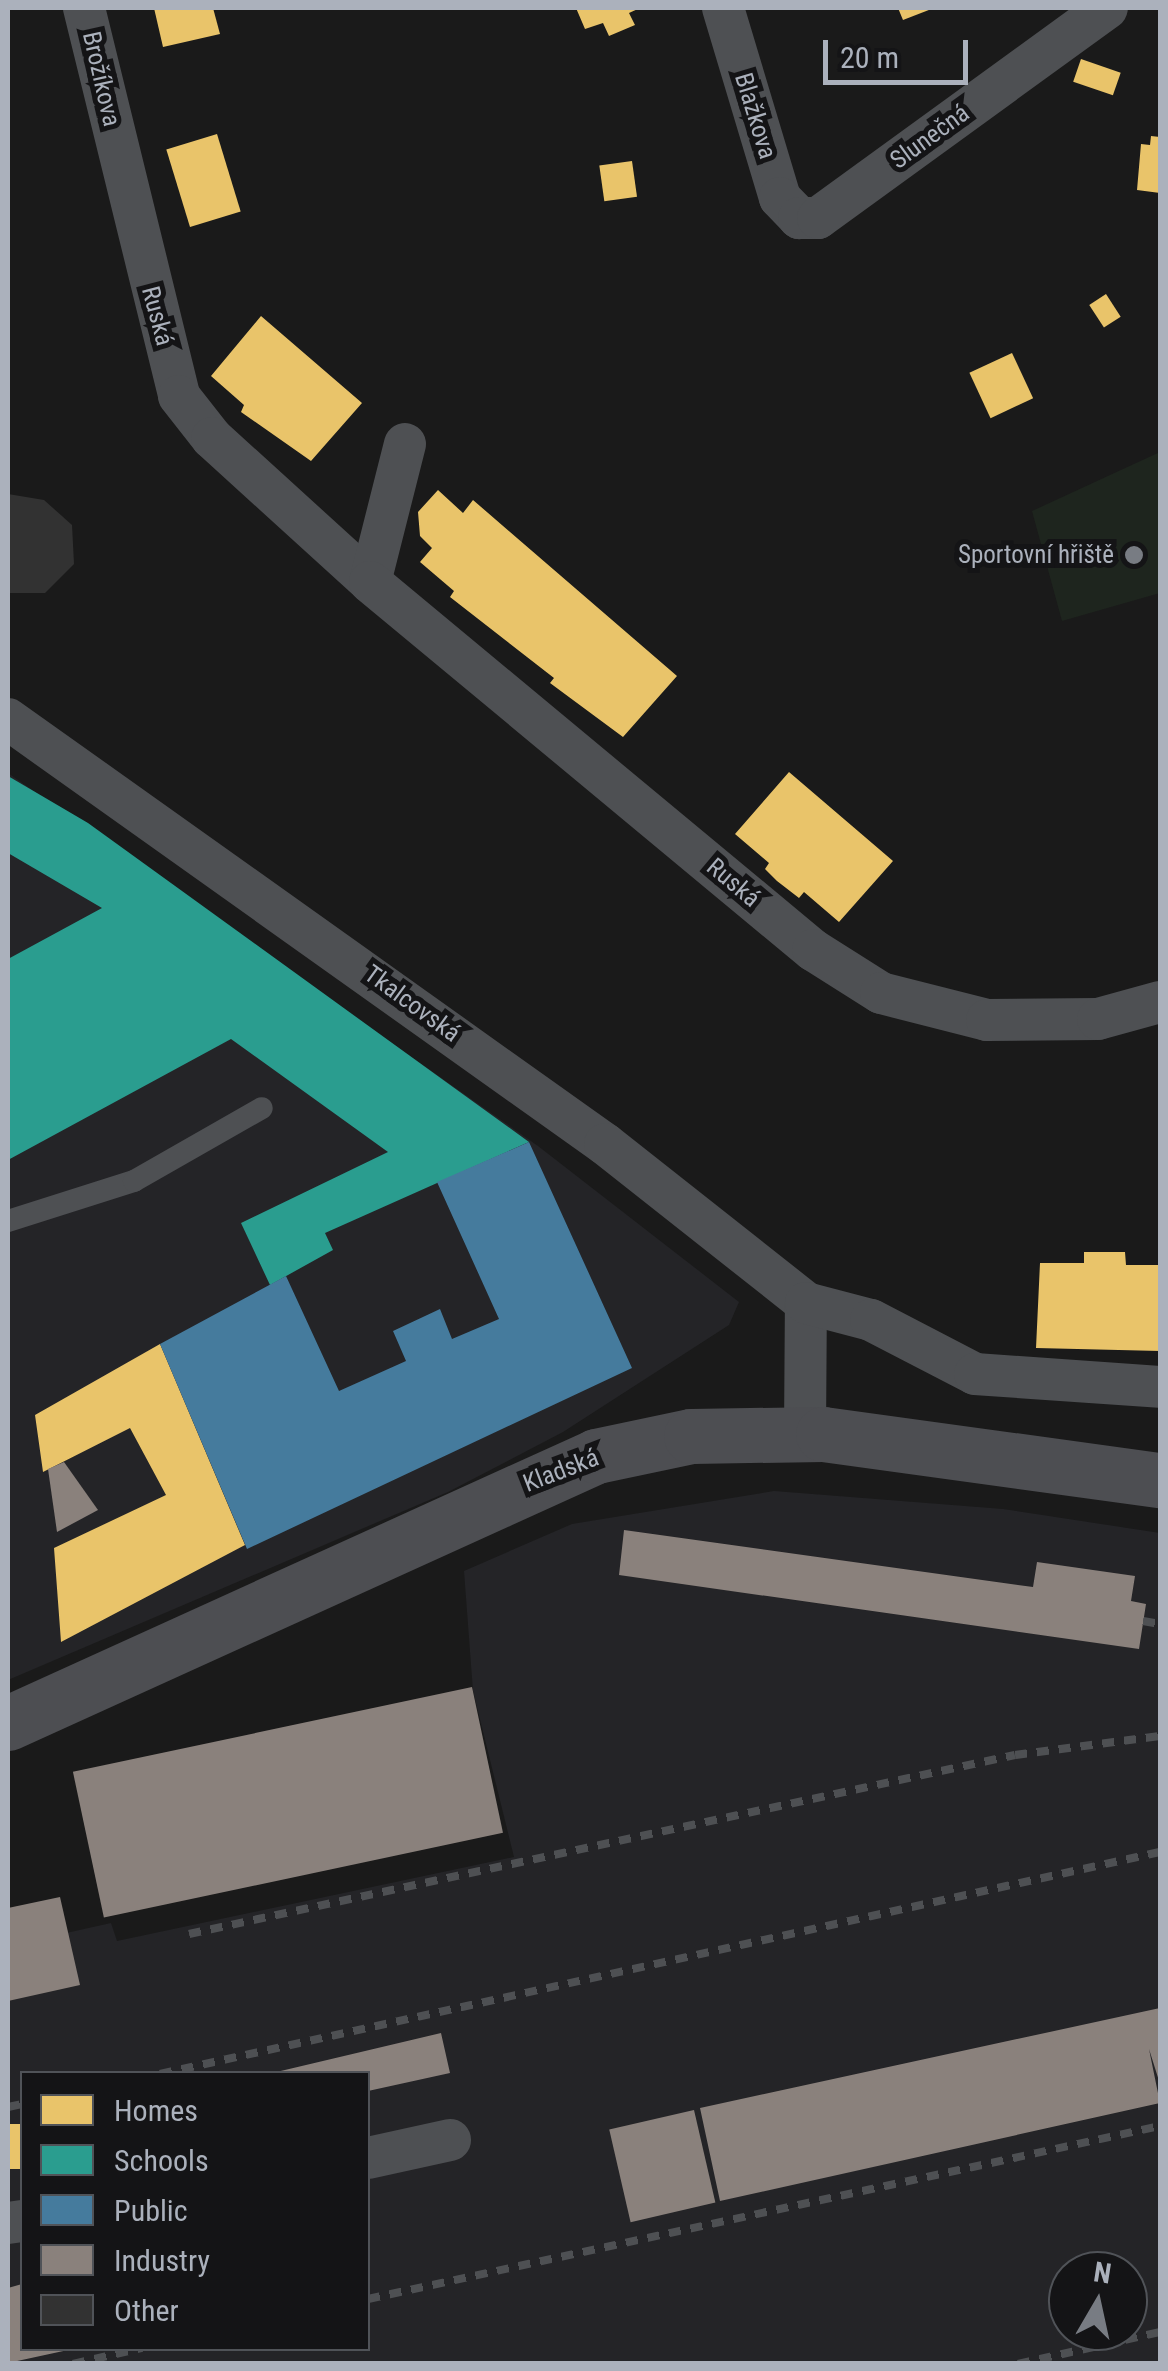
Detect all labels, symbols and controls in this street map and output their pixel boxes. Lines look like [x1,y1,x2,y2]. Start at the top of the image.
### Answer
scale bar [828,20,973,82]
street label: Brožíkova [76,29,126,129]
text: 20 m [840,40,899,75]
street label: Blažkova [728,69,782,163]
street label: Slunečná [885,98,975,176]
street label: Ruská [135,283,179,349]
place label: Sportovní hřiště [958,540,1114,570]
marker: Sportovní hřiště [1123,544,1145,566]
street label: Ruská [700,852,766,914]
street label: Tkalcovská [358,959,466,1049]
street label: Kladská [519,1443,603,1499]
legend [20,2071,370,2351]
text: Homes [114,2093,198,2128]
text: Schools [114,2143,209,2178]
text: Public [114,2193,188,2228]
text: Industry [114,2243,210,2278]
north arrow [1048,2251,1148,2351]
text: N [1091,2255,1114,2290]
text: Other [114,2293,179,2328]

